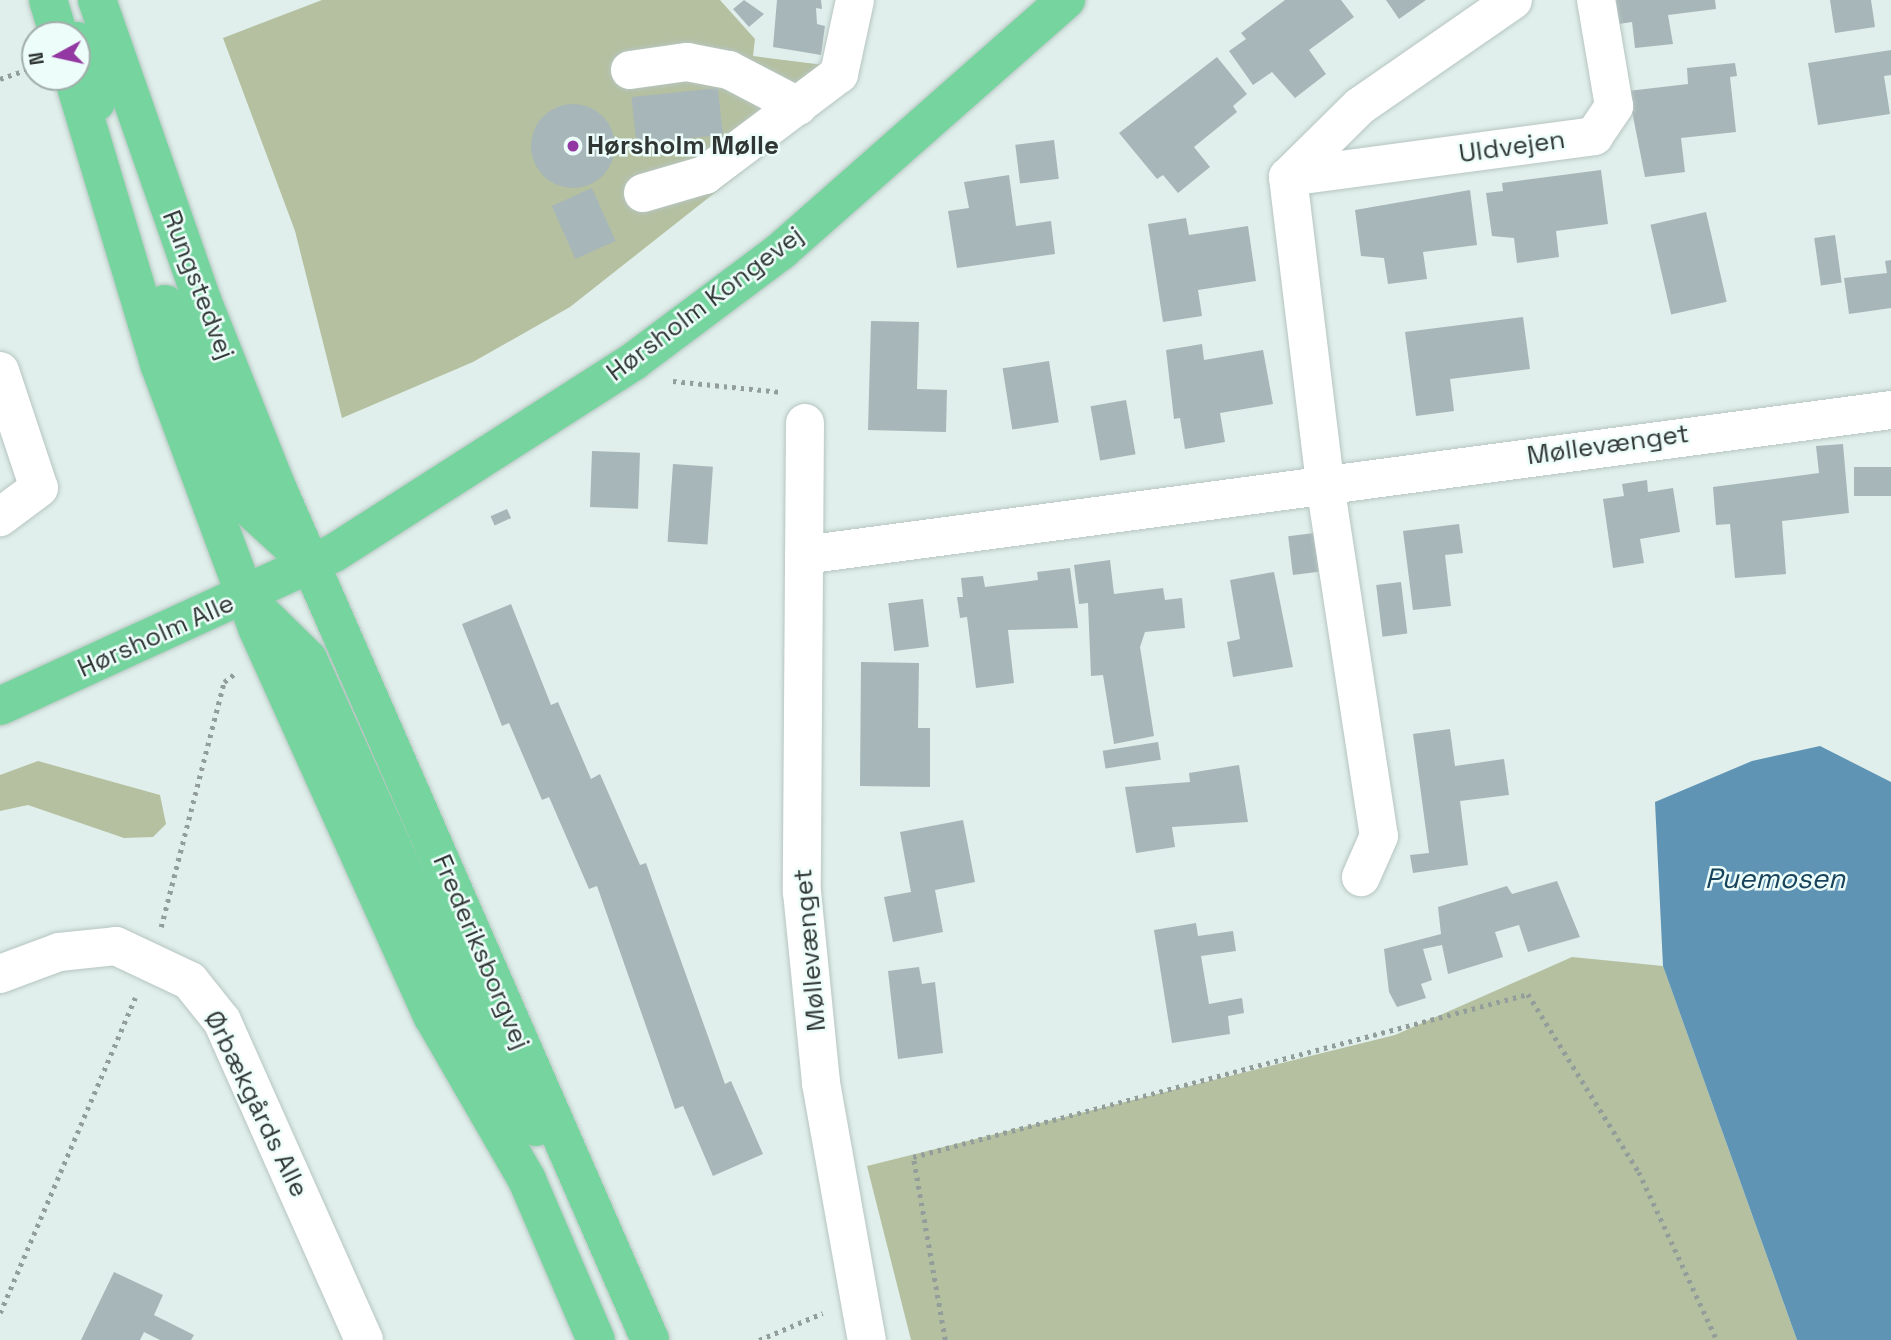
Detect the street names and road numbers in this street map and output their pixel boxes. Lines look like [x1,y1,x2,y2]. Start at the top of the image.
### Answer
street label: Uldvejen [1457,124,1567,170]
street label: Rungstedvej [155,206,241,364]
street label: Hørsholm Kongevej [601,220,809,388]
street label: Møllevænget [1525,418,1691,472]
street label: Hørsholm Alle [73,588,239,684]
street label: Frederiksborgvej [426,850,536,1054]
street label: Møllevænget [787,867,833,1033]
street label: Ørbækgårds Alle [197,1006,315,1202]

